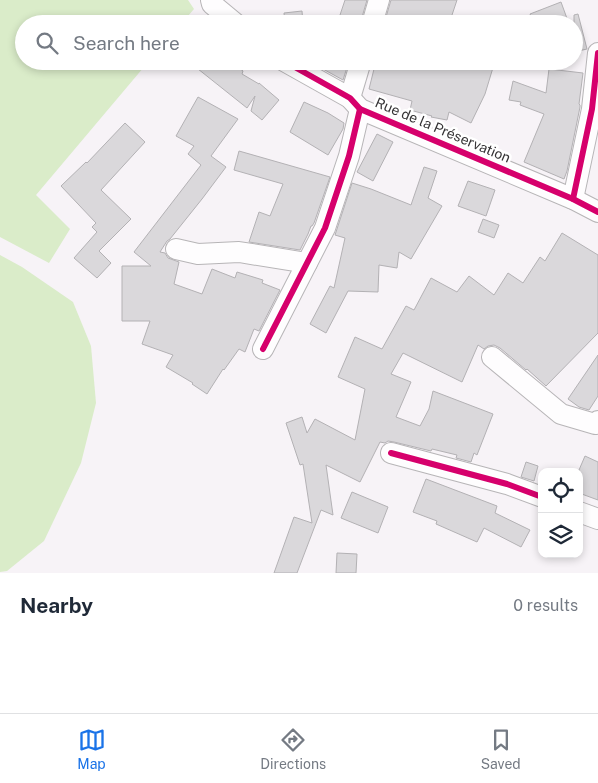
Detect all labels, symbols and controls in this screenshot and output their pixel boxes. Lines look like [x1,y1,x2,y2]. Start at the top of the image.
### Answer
search box [15,15,583,70]
icon: search [33,29,61,57]
text: Search here [73,32,180,54]
street label: Rue de la Préservation [373,94,513,166]
map controls [538,468,583,558]
button: locate [538,468,583,513]
button: layers [538,513,583,558]
text: Nearby [20,593,93,618]
text: 0 results [513,596,578,615]
tab: Map [77,726,106,772]
tab: Directions [260,726,326,772]
tab: Saved [481,726,521,772]

